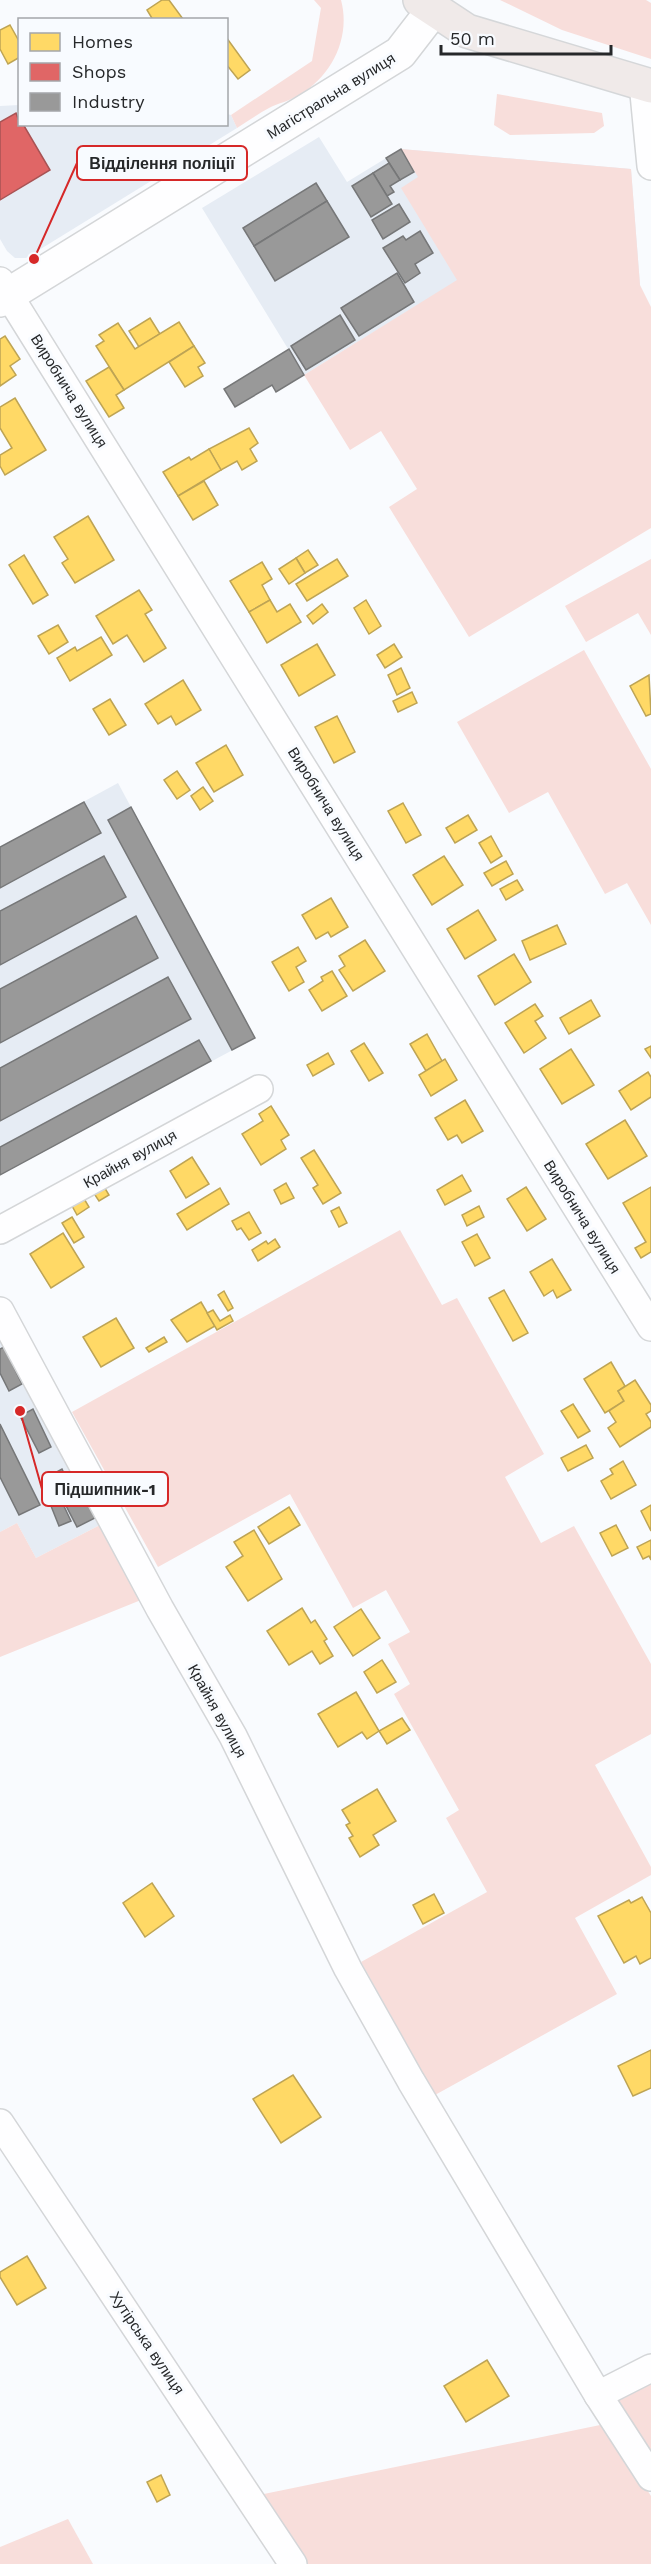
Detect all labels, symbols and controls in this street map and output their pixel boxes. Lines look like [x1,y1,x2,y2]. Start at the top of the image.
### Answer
legend [18,18,228,126]
scale bar [441,18,610,56]
text: 50 m [450,28,495,49]
text: Homes [72,31,133,52]
street label: Магістральна вулиця [264,49,398,143]
text: Shops [72,61,126,82]
text: Industry [72,91,145,112]
callout: Відділення поліції [77,146,247,180]
text: Відділення поліції [89,154,235,173]
street label: Виробнича вулиця [27,331,111,451]
street label: Виробнича вулиця [284,744,368,864]
street label: Крайня вулиця [80,1126,180,1192]
street label: Виробнича вулиця [540,1157,624,1277]
callout: Підшипник-1 [42,1472,168,1506]
text: Підшипник-1 [54,1480,156,1499]
street label: Крайня вулиця [184,1661,250,1761]
street label: Хутірська вулиця [106,2288,188,2398]

